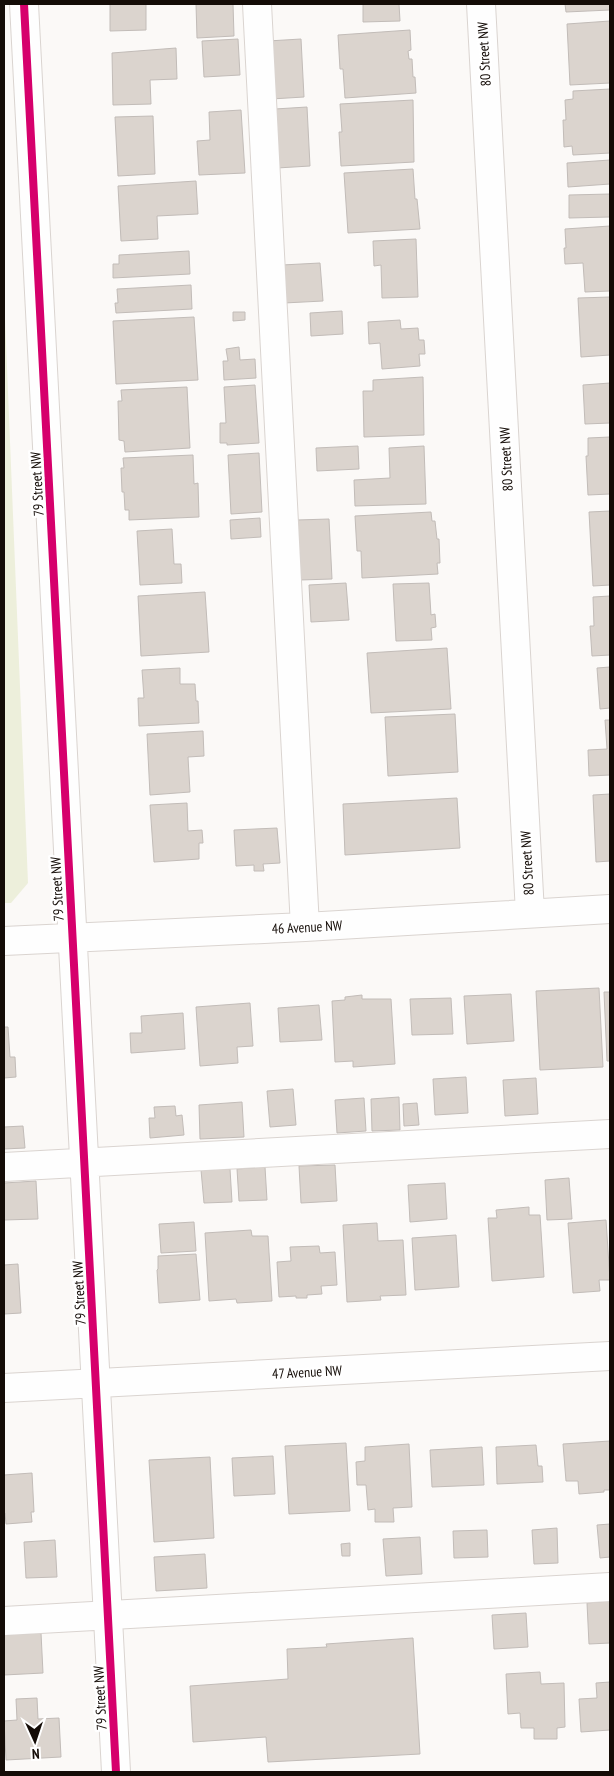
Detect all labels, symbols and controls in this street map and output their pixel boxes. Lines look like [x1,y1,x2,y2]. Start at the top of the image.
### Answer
street label: 80 Street NW [473,21,495,87]
street label: 80 Street NW [495,426,517,492]
street label: 79 Street NW [26,451,48,517]
street label: 80 Street NW [516,830,538,896]
street label: 79 Street NW [46,856,68,922]
street label: 46 Avenue NW [271,916,343,938]
street label: 79 Street NW [68,1260,90,1326]
street label: 47 Avenue NW [272,1361,343,1383]
street label: 79 Street NW [89,1665,111,1731]
north arrow [10,1716,60,1766]
text: N [31,1745,40,1763]

